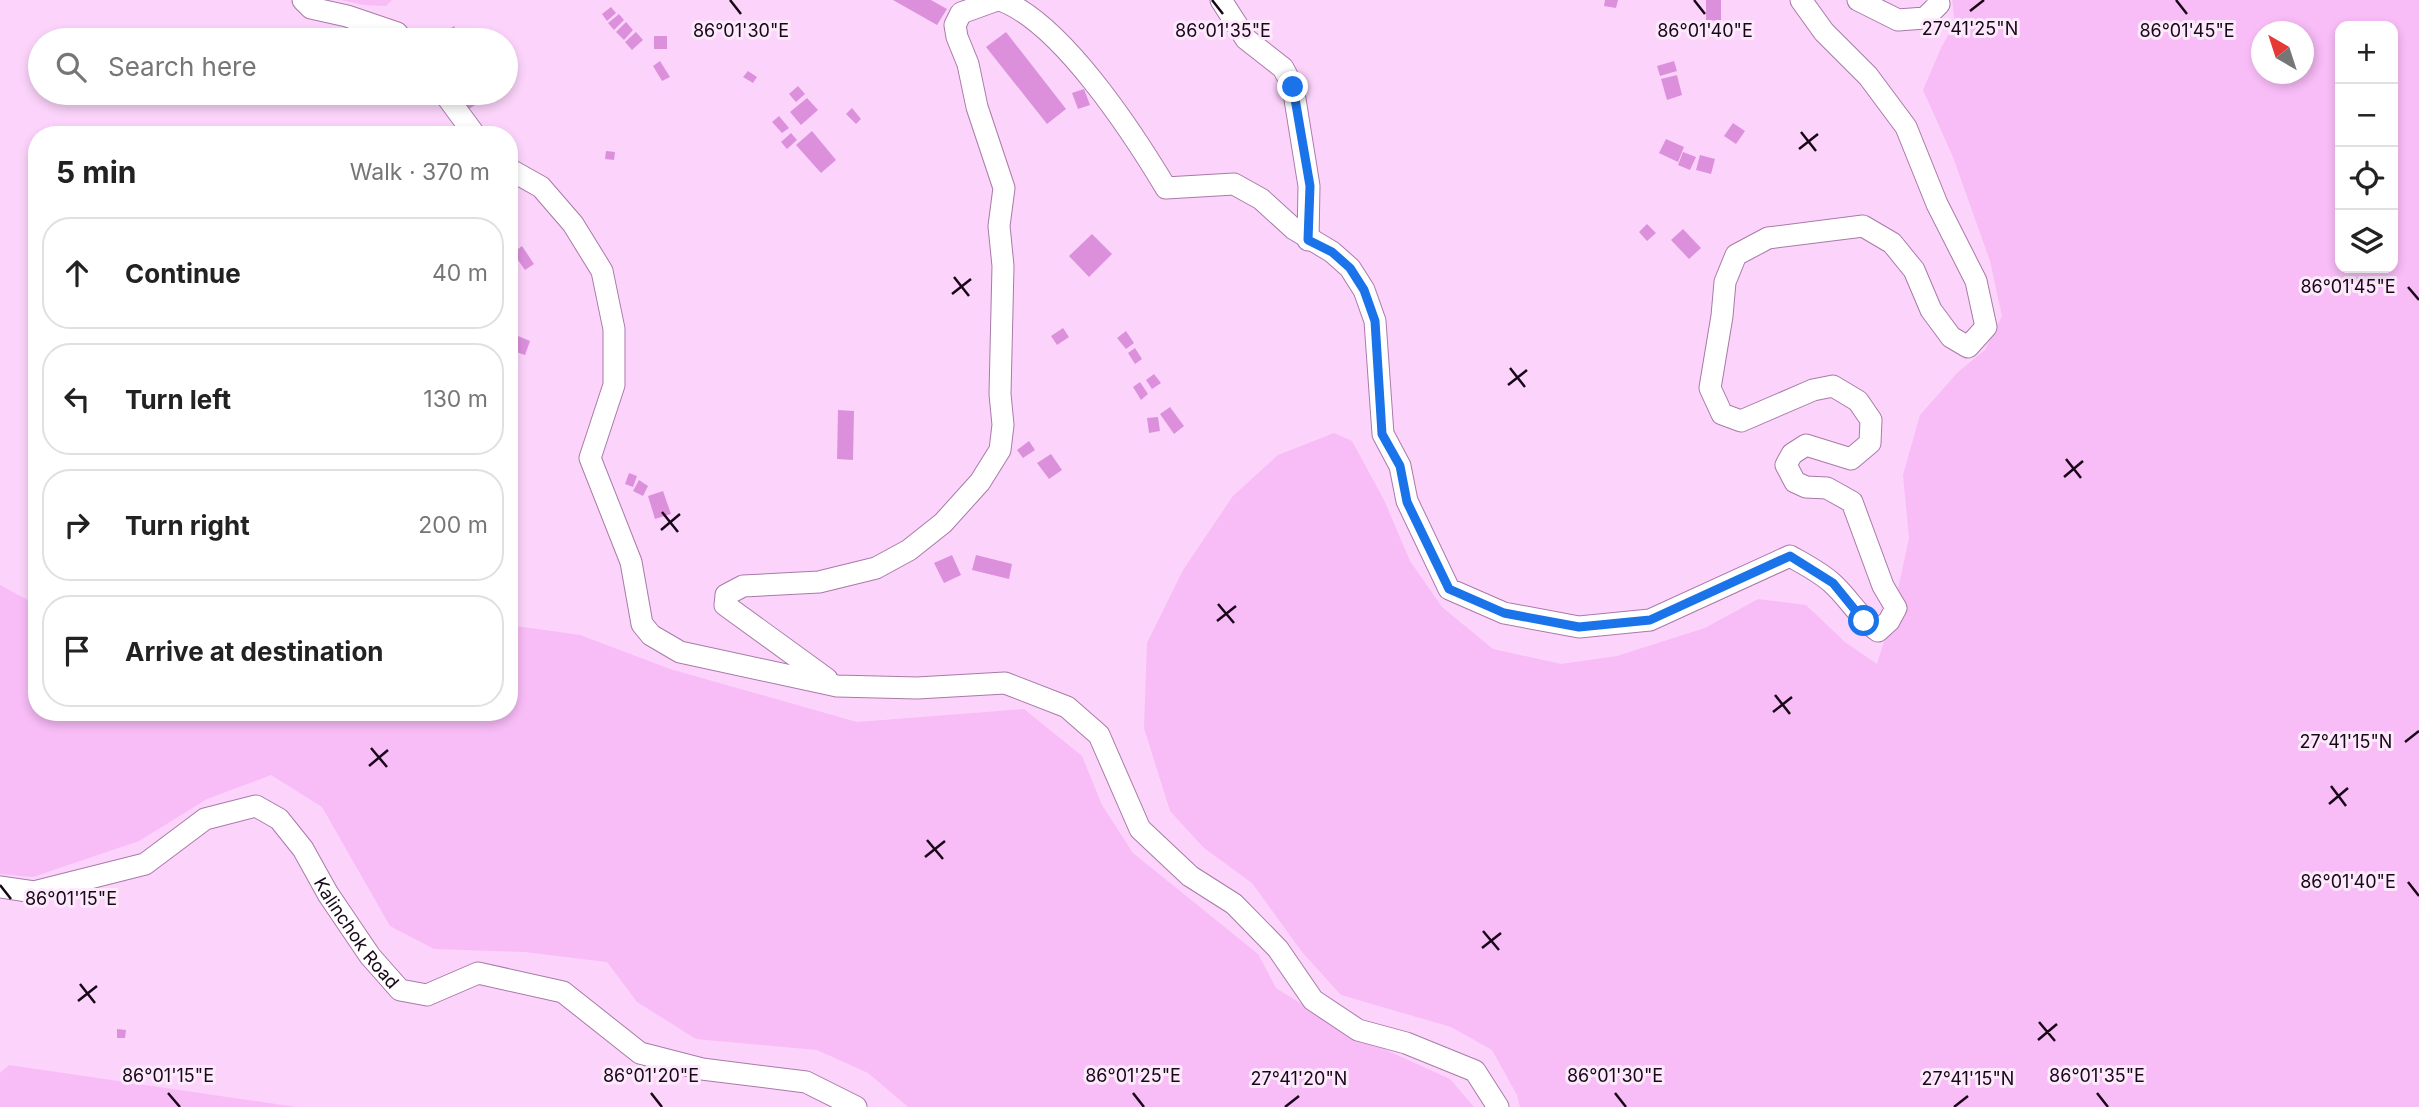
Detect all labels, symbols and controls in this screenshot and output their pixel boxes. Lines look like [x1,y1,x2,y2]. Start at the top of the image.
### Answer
text: 27°41'25"N [1922,18,2018,39]
text: 86°01'30"E [693,20,789,41]
text: 86°01'35"E [1175,20,1271,41]
text: 86°01'40"E [1657,20,1753,41]
text: 86°01'45"E [2139,20,2235,41]
north arrow [2251,21,2314,84]
map controls [2335,21,2398,273]
button: + [2335,21,2398,84]
search box [28,28,518,105]
icon: search [52,48,90,86]
text: Search here [108,51,257,82]
route end [1277,71,1308,102]
button: − [2335,84,2398,147]
button: locate [2335,147,2398,210]
text: 5 min [56,154,136,190]
text: Walk · 370 m [350,158,490,186]
button: layers [2335,210,2398,273]
icon: ahead [58,254,96,292]
text: Continue [125,258,241,289]
text: 40 m [432,259,488,287]
text: 86°01'45"E [2300,276,2396,297]
icon: left [58,380,96,418]
text: Turn left [125,384,231,415]
text: 130 m [423,385,488,413]
icon: right [58,506,96,544]
text: Turn right [125,510,250,541]
text: 200 m [418,511,488,539]
route start [1848,605,1879,636]
icon: arrive [58,632,96,670]
text: Arrive at destination [125,636,384,667]
text: 27°41'15"N [2300,731,2392,752]
text: 86°01'40"E [2300,871,2396,892]
street label: Kalinchok Road [310,873,404,992]
text: 86°01'15"E [25,888,117,909]
text: 86°01'15"E [122,1065,214,1086]
text: 86°01'20"E [603,1065,699,1086]
text: 86°01'25"E [1085,1065,1181,1086]
text: 86°01'30"E [1567,1065,1663,1086]
text: 86°01'35"E [2049,1065,2145,1086]
text: 27°41'20"N [1251,1068,1347,1089]
text: 27°41'15"N [1922,1068,2014,1089]

